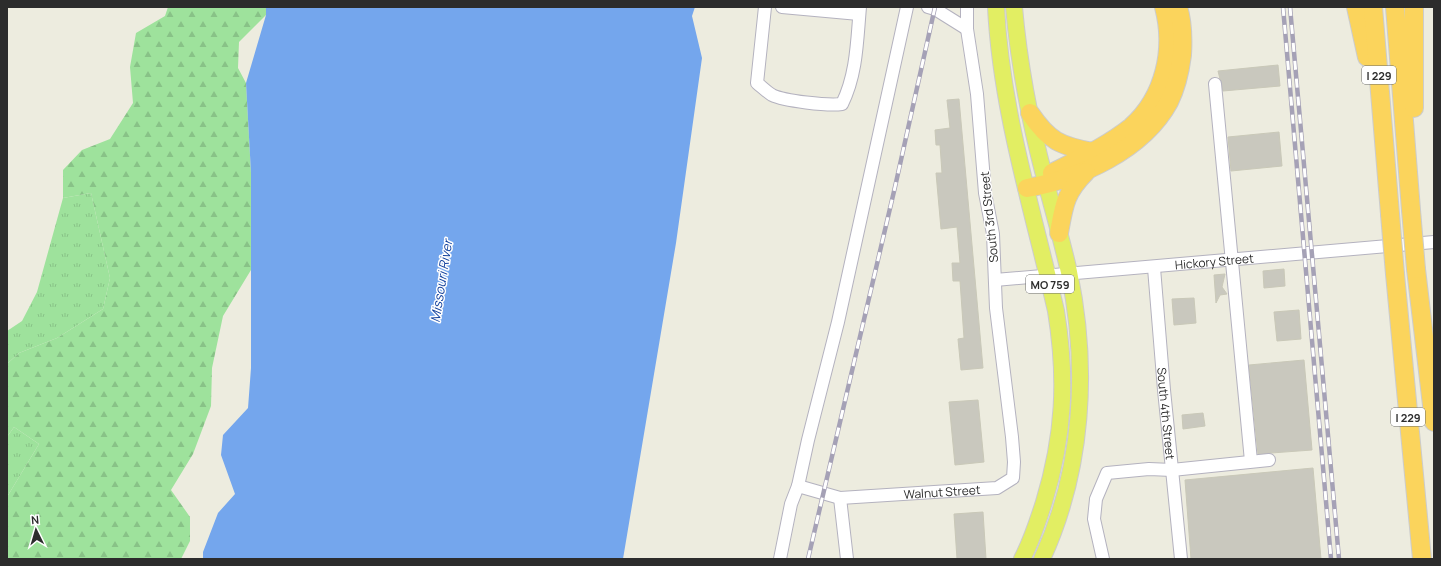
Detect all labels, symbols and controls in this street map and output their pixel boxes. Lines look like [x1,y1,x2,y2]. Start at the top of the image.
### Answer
road number: I 229 [1362,66,1396,84]
street label: South 3rd Street [976,170,1002,263]
water label: Missouri River [426,236,457,324]
street label: Hickory Street [1174,249,1254,273]
road number: MO 759 [1026,275,1074,293]
street label: South 4th Street [1154,367,1179,461]
road number: I 229 [1391,408,1425,426]
street label: Walnut Street [903,481,981,502]
north arrow [16,510,56,550]
text: N [30,512,40,527]

